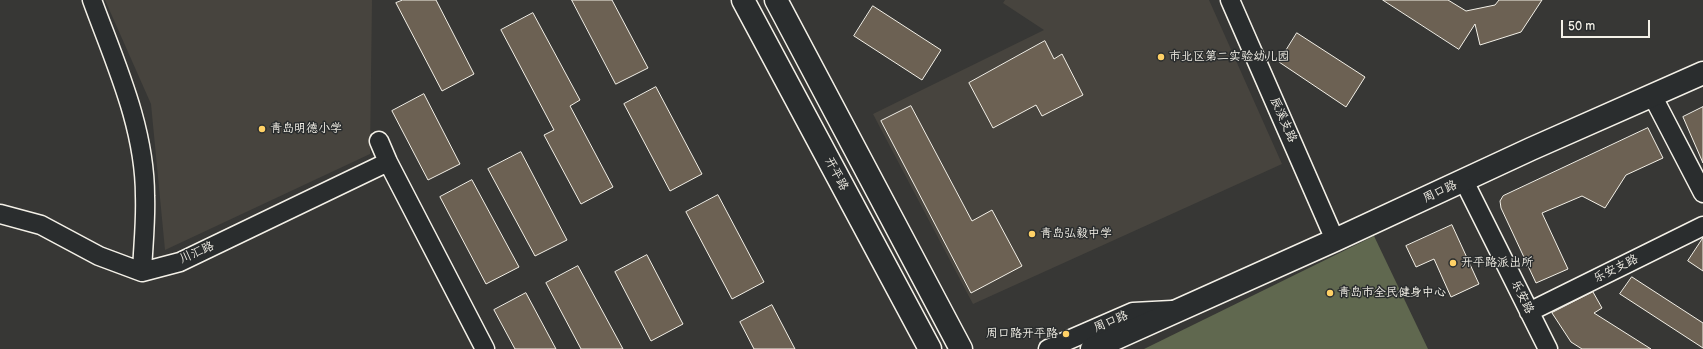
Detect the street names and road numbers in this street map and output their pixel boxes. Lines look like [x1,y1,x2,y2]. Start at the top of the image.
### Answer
street label: 辰溪支路 [1267,95,1299,145]
street label: 开平路 [821,155,851,193]
street label: 周口路 [1421,178,1459,206]
street label: 川汇路 [178,239,216,267]
street label: 乐安支路 [1591,252,1641,286]
street label: 乐安路 [1508,278,1536,316]
street label: 周口路 [1092,308,1130,336]

